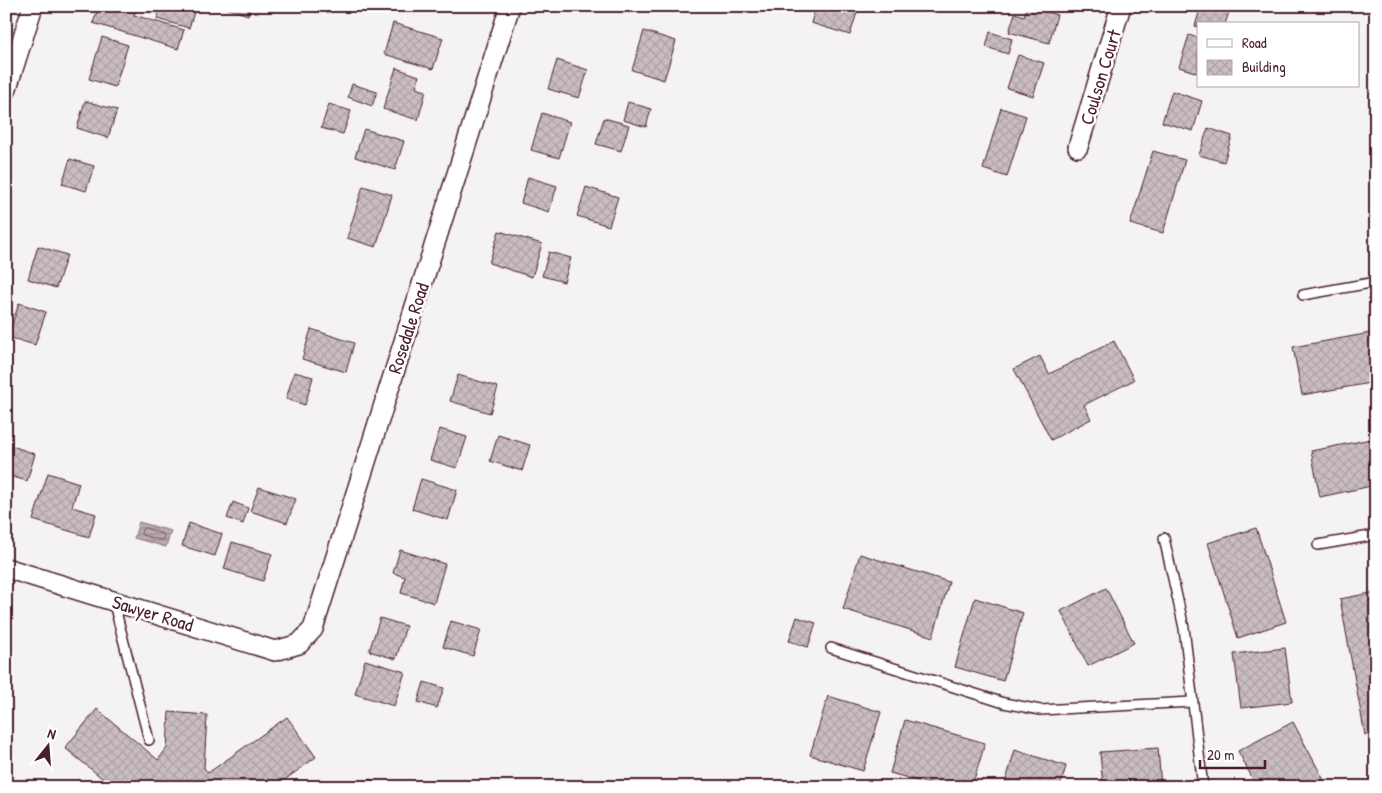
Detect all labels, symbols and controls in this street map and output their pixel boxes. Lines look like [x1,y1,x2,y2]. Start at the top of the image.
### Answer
legend [1197,22,1360,88]
street label: Coulson Court [1073,26,1127,128]
text: Road [1242,32,1267,53]
text: Building [1242,56,1286,77]
street label: Rosedale Road [381,279,435,377]
street label: Sawyer Road [109,588,197,638]
north arrow [22,720,72,770]
text: N [46,723,59,743]
scale bar [1200,738,1264,770]
text: 20 m [1207,744,1234,765]

